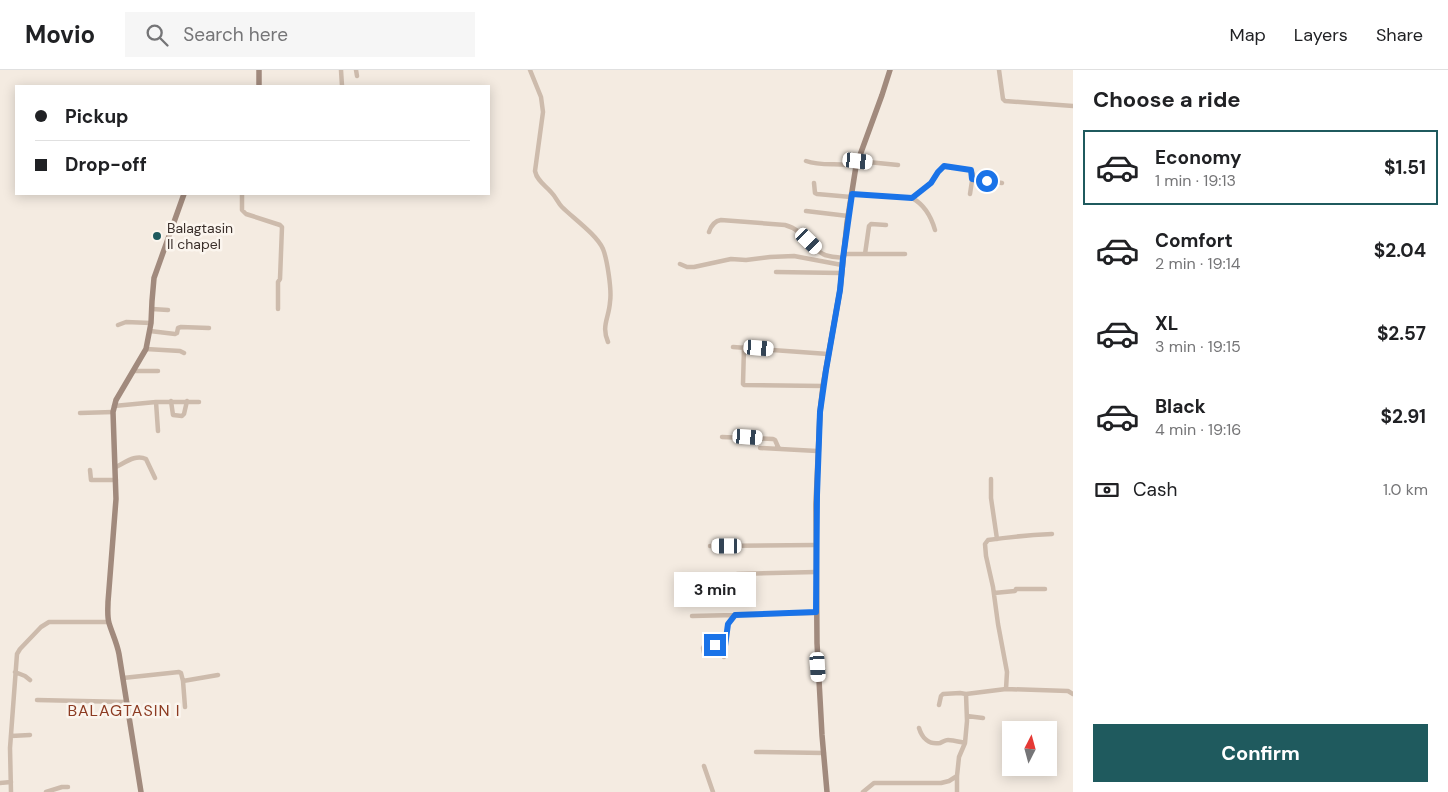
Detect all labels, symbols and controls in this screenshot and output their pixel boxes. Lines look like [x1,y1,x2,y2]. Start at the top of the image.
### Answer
search box [125,12,475,57]
text: Movio [25,19,95,50]
icon: search [143,21,171,49]
text: Search here [183,22,288,47]
text: Map [1230,23,1266,47]
text: Layers [1294,23,1348,47]
text: Share [1376,23,1423,47]
text: Choose a ride [1093,85,1241,114]
text: Pickup [65,104,129,129]
icon: car [1095,145,1140,190]
text: Economy [1155,145,1242,170]
text: Drop-off [65,152,147,177]
car [842,152,873,170]
text: $1.51 [1384,155,1426,180]
route start [976,170,998,192]
text: 1 min · 19:13 [1155,170,1236,191]
place label: Balagtasin II chapel [167,219,233,253]
car [792,225,825,257]
icon: car [1095,228,1140,273]
text: Comfort [1155,228,1233,253]
marker: Balagtasin II chapel [151,230,163,242]
text: $2.04 [1374,238,1426,263]
text: 2 min · 19:14 [1155,253,1240,274]
icon: car [1095,311,1140,356]
text: XL [1155,311,1178,336]
text: $2.57 [1377,321,1426,346]
text: 3 min · 19:15 [1155,336,1241,357]
car [743,339,774,357]
icon: car [1095,394,1140,439]
text: Black [1155,394,1206,419]
text: $2.91 [1380,404,1426,429]
text: 4 min · 19:16 [1155,419,1241,440]
car [732,428,763,446]
icon: cash [1093,476,1121,504]
text: Cash [1133,477,1177,502]
text: 1.0 km [1383,479,1428,500]
car [712,539,742,554]
callout: 3 min [674,572,756,608]
text: 3 min [694,579,736,600]
route end [704,634,726,656]
car [809,652,826,682]
district label: BALAGTASIN I [67,700,181,721]
north arrow [1002,721,1058,776]
map controls [1002,721,1057,776]
button: Confirm [1093,724,1428,782]

